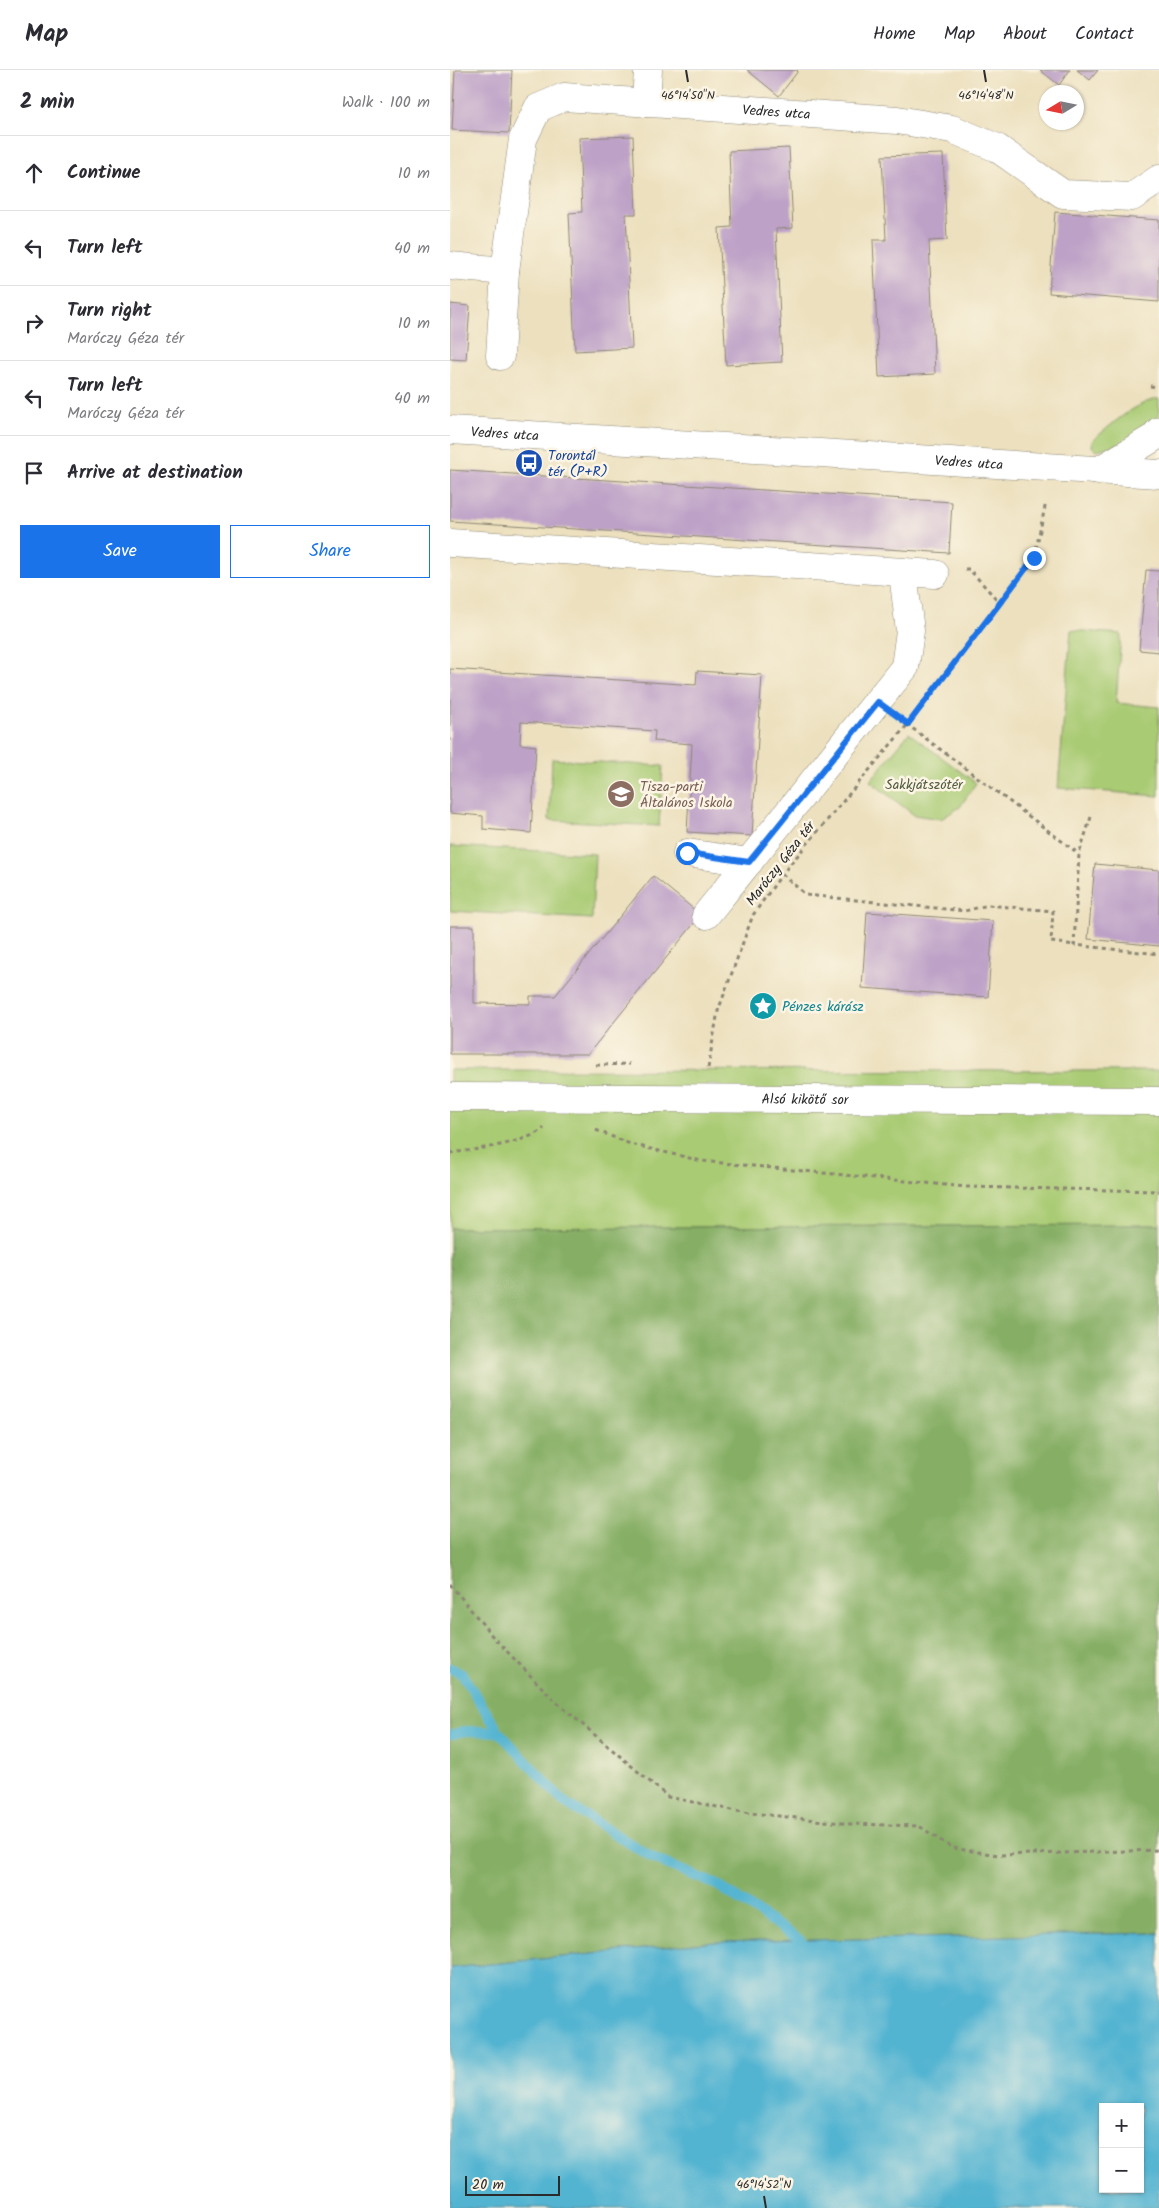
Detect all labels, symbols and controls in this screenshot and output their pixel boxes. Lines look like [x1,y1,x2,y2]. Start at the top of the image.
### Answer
text: Map [25,15,68,54]
text: Home [873,20,916,49]
text: Map [944,20,975,49]
text: About [1003,20,1047,49]
text: Contact [1075,20,1134,49]
north arrow [1039,85,1084,130]
text: 2 min [20,86,75,119]
text: 46°14'50"N [661,86,715,105]
text: 46°14'48"N [958,86,1014,105]
text: Walk · 100 m [342,90,430,115]
street label: Vedres utca [741,99,811,126]
text: Continue [67,158,140,188]
icon: ahead [20,159,48,187]
text: 10 m [398,161,430,186]
text: Turn left [67,233,142,263]
icon: left [20,234,48,262]
text: 40 m [394,236,430,261]
text: Turn right [67,296,152,326]
icon: right [20,309,48,337]
text: 10 m [398,311,430,336]
text: Maróczy Géza tér [67,326,184,351]
text: Turn left [67,371,142,401]
icon: left [20,384,48,412]
text: 40 m [394,386,430,411]
text: Maróczy Géza tér [67,401,184,426]
street label: Vedres utca [470,421,540,447]
place label: Torontál tér (P+R) [548,445,608,483]
bus stop icon: Torontál tér (P+R) [514,448,544,478]
street label: Vedres utca [934,450,1004,476]
text: Arrive at destination [67,458,243,488]
icon: arrive [20,459,48,487]
button: Save [20,525,220,578]
button: Share [230,525,430,578]
route end [1023,547,1046,570]
park label: Sakkjátszótér [885,774,964,796]
place label: Tisza-parti Általános Iskola [640,776,733,814]
school or university icon: Tisza-parti Általános Iskola [606,779,636,809]
street label: Maróczy Géza tér [741,815,822,911]
route start [676,842,699,865]
place icon: Pénzes kárász [748,991,778,1021]
place label: Pénzes kárász [782,996,864,1018]
street label: Alsó kikötő sor [761,1089,850,1111]
map controls [1099,2103,1144,2193]
button: + [1099,2103,1144,2148]
button: − [1099,2148,1144,2193]
scale bar [465,2173,560,2196]
text: 20 m [472,2174,504,2196]
text: 46°14'52"N [737,2175,791,2194]

